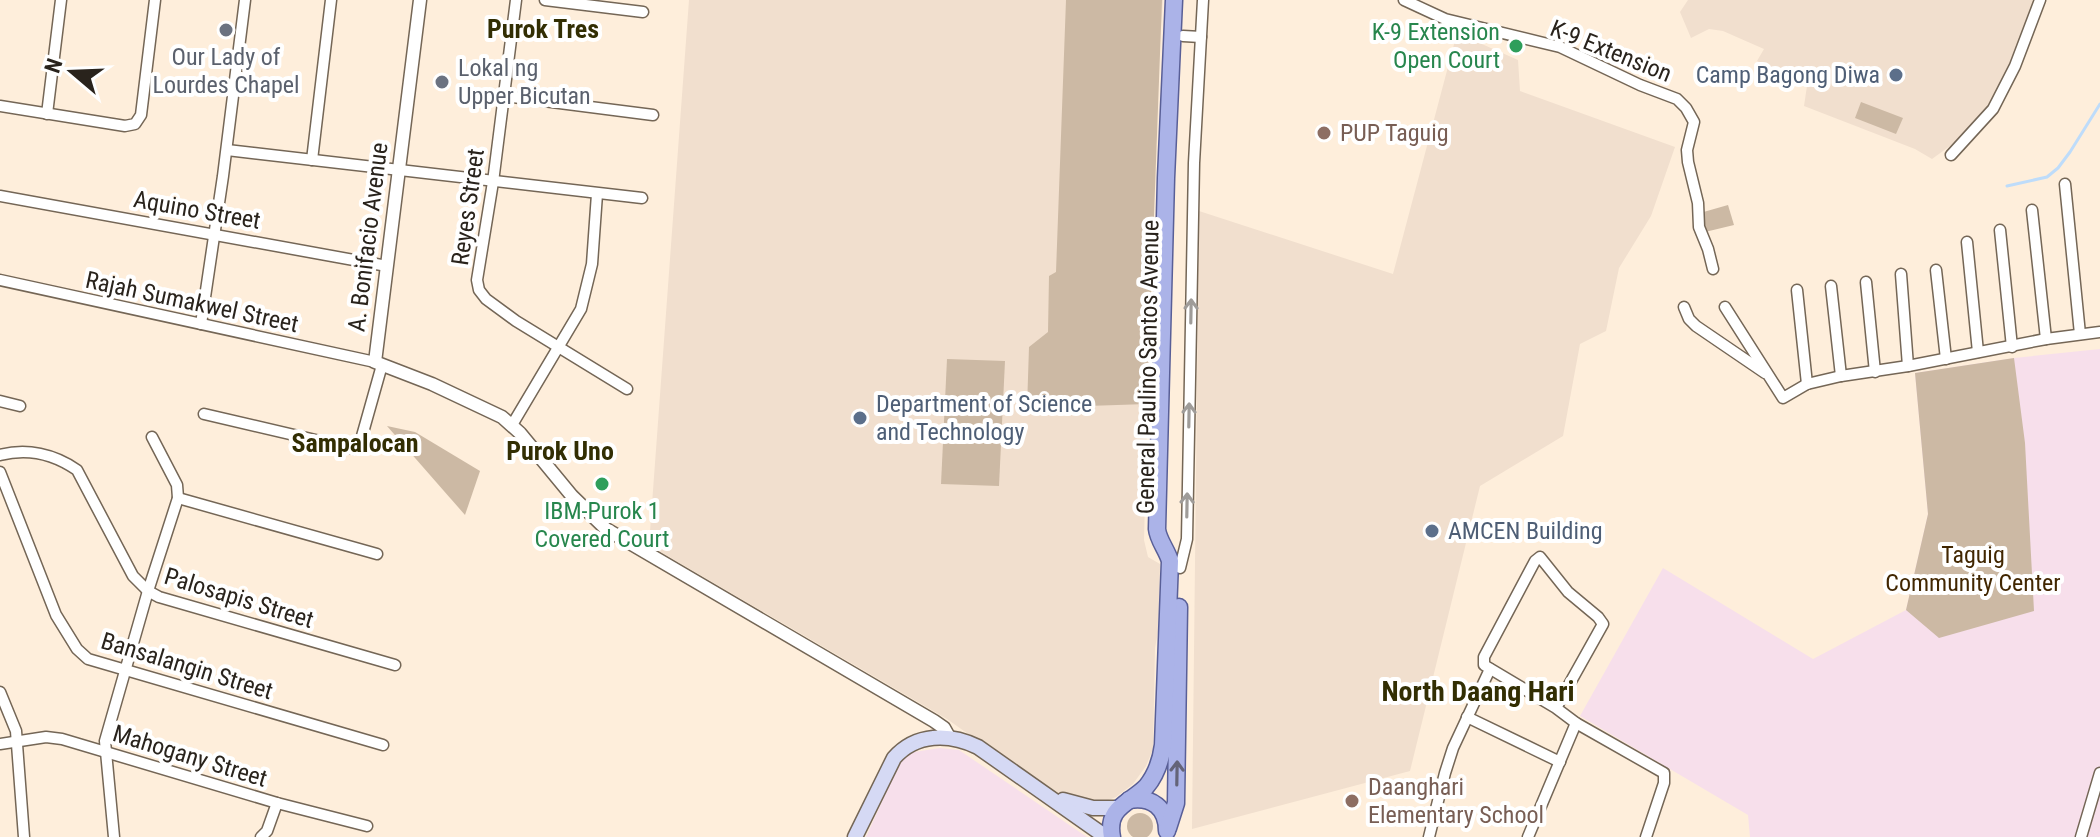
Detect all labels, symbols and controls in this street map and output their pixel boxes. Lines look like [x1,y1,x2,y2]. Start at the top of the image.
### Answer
district label: Purok Tres [487,14,599,44]
street label: K-9 Extension [1546,14,1676,88]
place label: K-9 Extension Open Court [1372,18,1500,74]
marker: Our Lady of Lourdes Chapel [217,21,235,39]
north arrow [32,32,112,112]
marker: K-9 Extension Open Court [1507,37,1525,55]
place label: Our Lady of Lourdes Chapel [152,43,300,99]
place label: Lokal ng Upper Bicutan [458,54,591,110]
text: N [40,55,68,76]
place label: Camp Bagong Diwa [1696,61,1880,89]
marker: Camp Bagong Diwa [1887,66,1905,84]
marker: Lokal ng Upper Bicutan [433,73,451,91]
place label: PUP Taguig [1340,119,1449,147]
marker: PUP Taguig [1315,124,1333,142]
street label: A. Bonifacio Avenue [343,141,393,333]
street label: Reyes Street [446,147,490,267]
street label: Aquino Street [131,185,263,235]
street label: General Paulino Santos Avenue [1131,220,1165,514]
street label: Rajah Sumakwel Street [83,266,301,338]
one-way arrow [1183,298,1198,325]
place label: Department of Science and Technology [876,390,1092,446]
one-way arrow [1181,402,1197,429]
marker: Department of Science and Technology [851,409,869,427]
district label: Sampalocan [291,428,419,458]
district label: Purok Uno [506,436,614,466]
marker: IBM-Purok 1 Covered Court [593,475,611,493]
one-way arrow [1180,492,1195,519]
place label: IBM-Purok 1 Covered Court [535,497,669,553]
place label: AMCEN Building [1448,517,1602,545]
marker: AMCEN Building [1423,522,1441,540]
park label: Taguig Community Center [1885,541,2061,597]
street label: Palosapis Street [161,562,317,634]
street label: Bansalangin Street [98,627,276,705]
district label: North Daang Hari [1381,675,1575,708]
street label: Mahogany Street [109,719,271,793]
one-way arrow [1169,760,1185,787]
place label: Daanghari Elementary School [1368,773,1544,829]
marker: Daanghari Elementary School [1343,792,1361,810]

